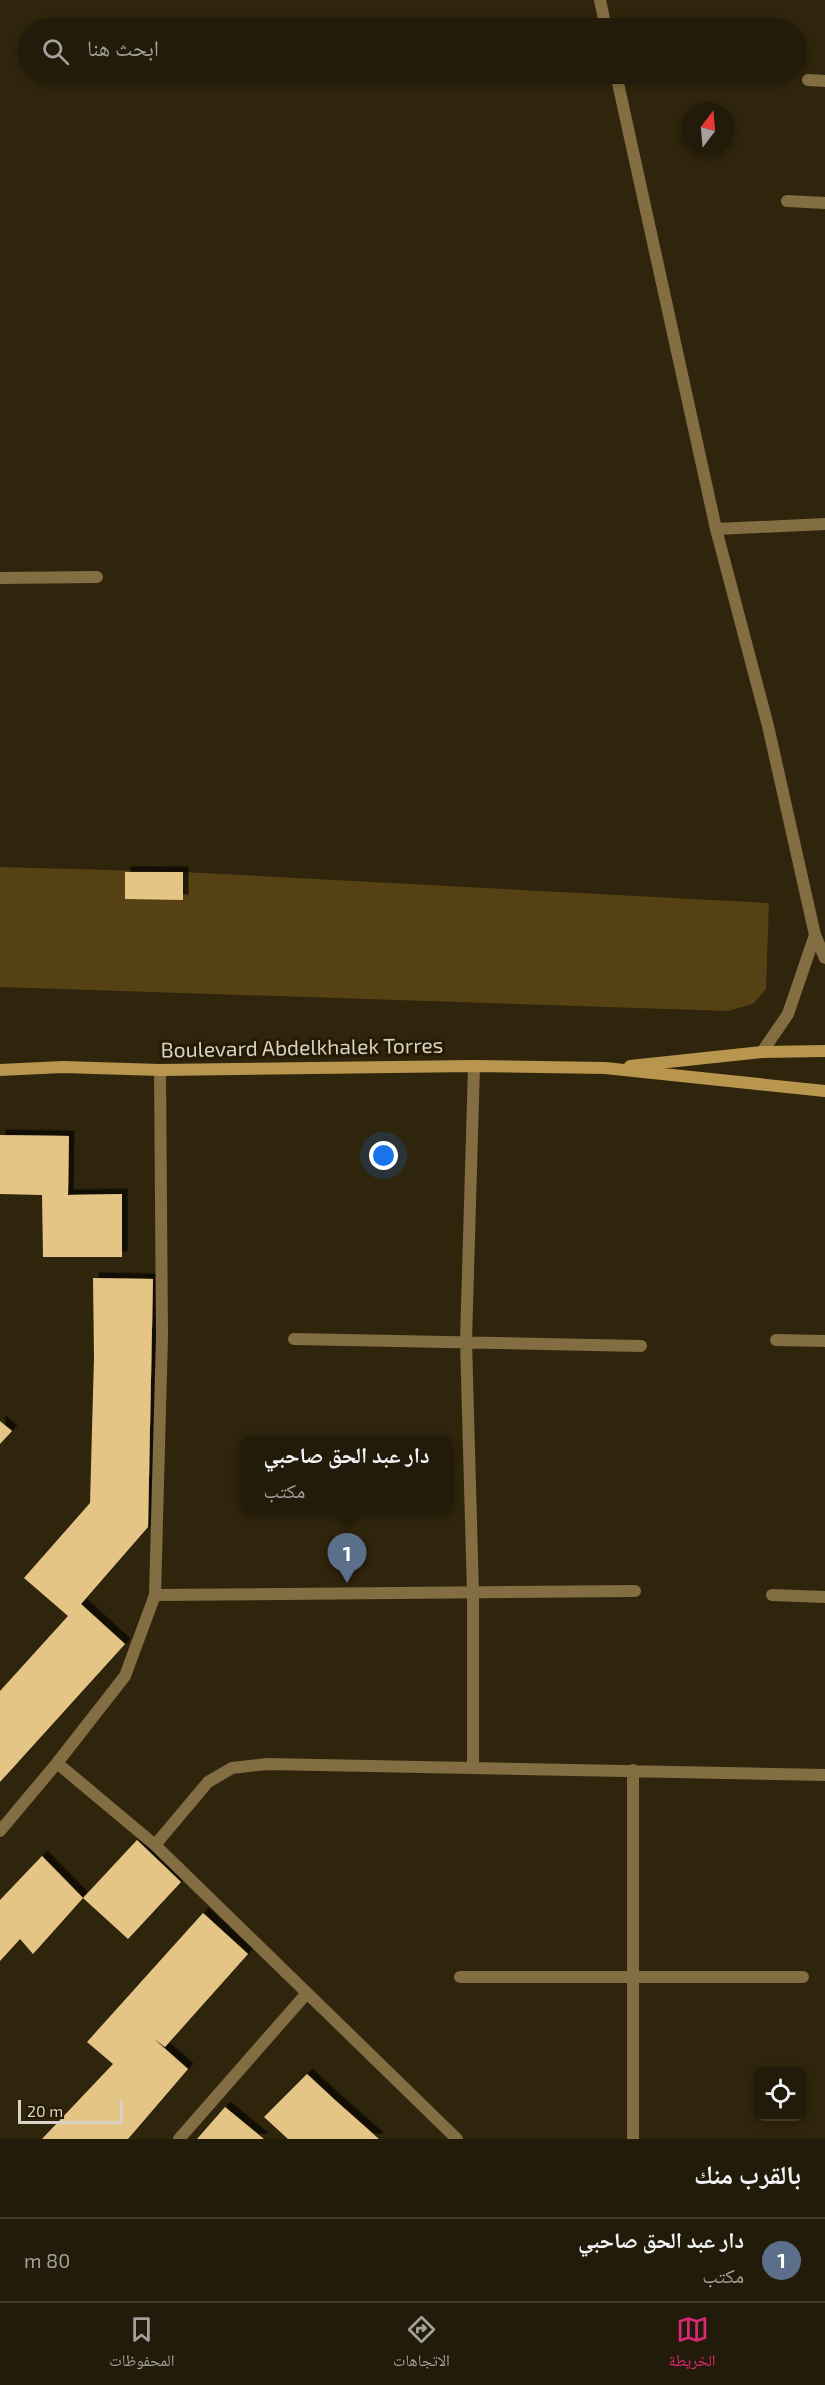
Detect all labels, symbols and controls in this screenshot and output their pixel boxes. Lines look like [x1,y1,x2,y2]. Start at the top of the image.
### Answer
search box [18,18,807,84]
text: ابحث هنا [87,34,159,60]
icon: search [39,35,72,68]
north arrow [681,102,735,156]
street label: Boulevard Abdelkhalek Torres [160,1032,444,1061]
your location [369,1141,398,1170]
popup [240,1436,453,1514]
text: دار عبد الحق صاحبي [264,1441,429,1467]
text: مكتب [264,1478,305,1502]
pin: 1 [328,1534,366,1583]
map controls [753,2067,807,2121]
button: locate [753,2067,807,2121]
scale bar [18,2097,123,2124]
text: 20 m [27,2101,63,2120]
text: بالقرب منك [694,2158,801,2189]
text: دار عبد الحق صاحبي [578,2226,744,2252]
text: 80 m [24,2248,70,2272]
text: 1 [777,2248,786,2272]
text: مكتب [702,2263,744,2287]
tab: المحفوظات [109,2313,174,2376]
tab: الاتجاهات [393,2313,450,2376]
tab: الخريطة [669,2313,716,2376]

